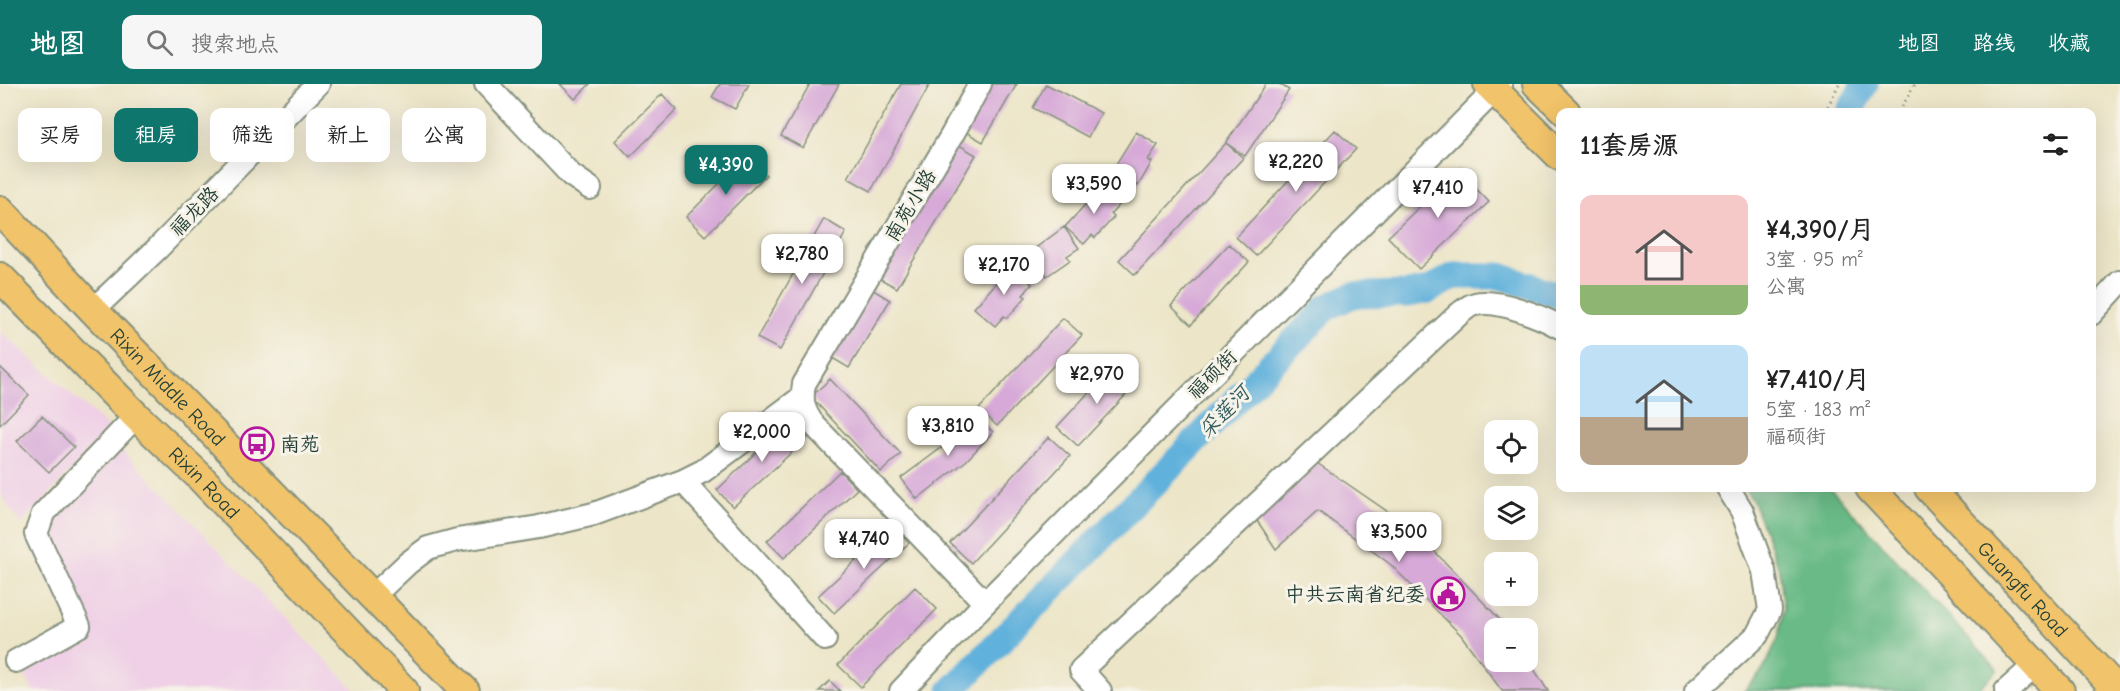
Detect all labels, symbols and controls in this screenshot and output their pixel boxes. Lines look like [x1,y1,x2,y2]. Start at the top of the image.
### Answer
search box [122,15,542,69]
icon: search [143,26,176,59]
text: 地图 [30,28,86,60]
text: 搜索地点 [191,31,279,57]
text: 地图 [1898,31,1940,55]
text: 路线 [1973,31,2015,55]
text: 收藏 [2048,31,2090,55]
chip: 买房 [18,108,102,162]
chip: 租房 [114,108,198,162]
chip: 筛选 [210,108,294,162]
chip: 新上 [306,108,390,162]
chip: 公寓 [402,108,486,162]
icon: filters [2039,128,2072,161]
text: 11套房源 [1580,131,1678,161]
pin: ¥2,220 [1247,142,1345,193]
pin: ¥4,390 [677,145,775,196]
text: ¥2,220 [1269,150,1323,173]
text: ¥4,390 [699,153,753,176]
street label: 南苑小路 [880,164,941,245]
pin: ¥3,590 [1045,164,1143,215]
pin: ¥7,410 [1389,168,1487,219]
text: ¥3,590 [1066,172,1122,195]
text: ¥7,410 [1412,176,1464,199]
street label: 福龙路 [165,181,224,241]
text: ¥4,390/月 [1766,215,1875,245]
icon: home [1628,219,1700,291]
pin: ¥2,780 [753,234,851,285]
text: ¥2,780 [775,242,829,265]
pin: ¥2,170 [955,245,1053,296]
text: 3室 · 95 m² [1766,248,1863,271]
text: ¥2,170 [978,253,1030,276]
text: 公寓 [1766,275,1806,298]
street label: Rixin Middle Road [105,324,230,451]
street label: 福硕街 [1183,345,1242,404]
pin: ¥2,970 [1048,354,1146,405]
text: ¥2,970 [1070,362,1124,385]
text: ¥7,410/月 [1766,365,1870,395]
icon: home [1628,369,1700,441]
water label: 采莲河 [1193,379,1257,443]
text: 5室 · 183 m² [1766,398,1870,421]
pin: ¥3,810 [899,406,997,457]
pin: ¥2,000 [713,412,811,463]
text: ¥3,810 [921,414,975,437]
text: ¥2,000 [733,420,791,443]
map controls [1484,420,1538,672]
button: locate [1484,420,1538,474]
text: 福硕街 [1766,425,1826,448]
bus stop icon: 南苑 [239,426,275,462]
place label: 南苑 [280,433,320,456]
street label: Rixin Road [164,442,244,524]
button: layers [1484,486,1538,540]
pin: ¥3,500 [1350,512,1448,563]
pin: ¥4,740 [815,519,913,570]
text: ¥3,500 [1370,520,1428,543]
text: ¥4,740 [838,527,890,550]
street label: Guangfu Road [1973,537,2073,642]
button: + [1484,552,1538,606]
public building icon: 中共云南省纪委 [1430,576,1466,612]
place label: 中共云南省纪委 [1285,583,1425,606]
button: − [1484,618,1538,672]

